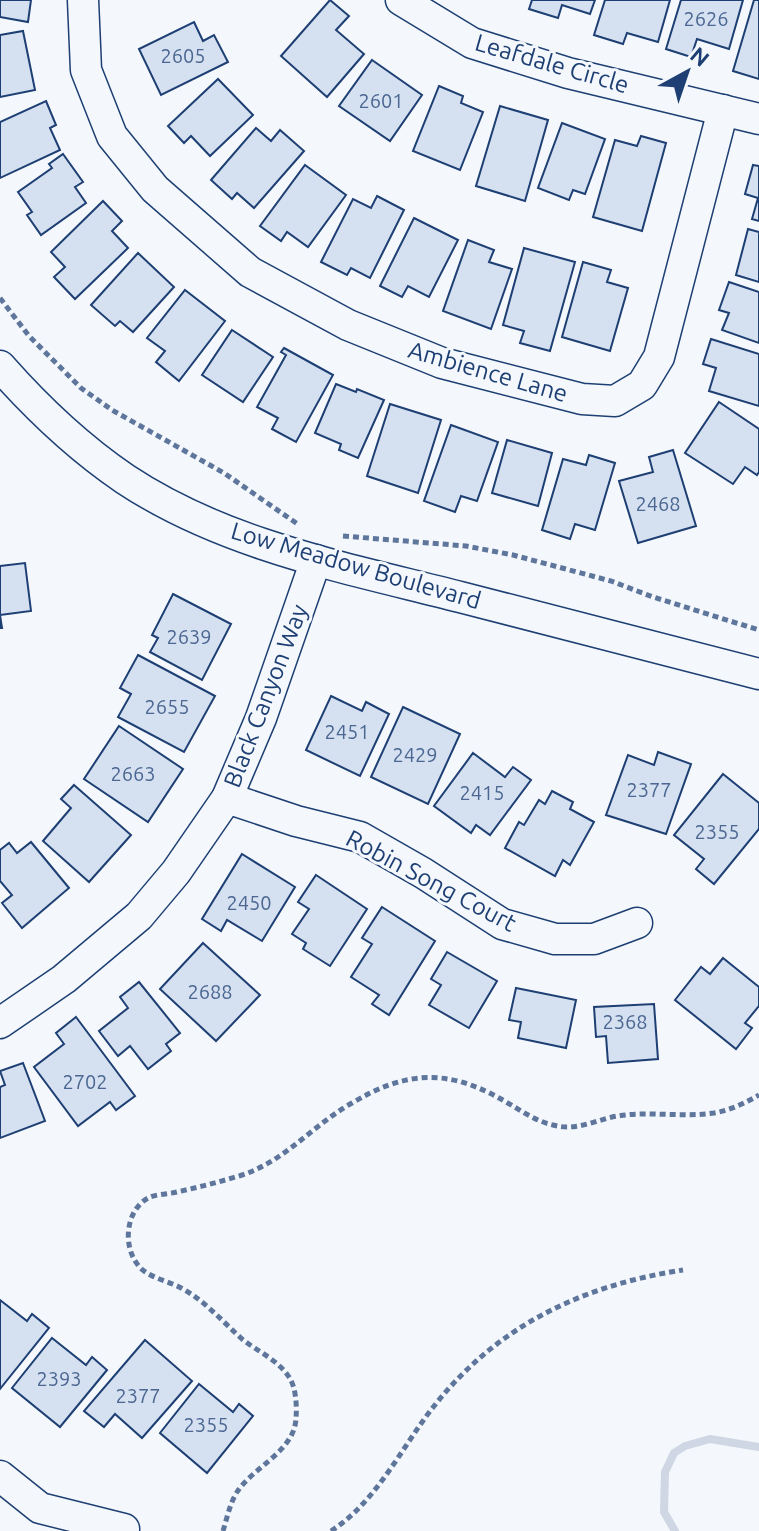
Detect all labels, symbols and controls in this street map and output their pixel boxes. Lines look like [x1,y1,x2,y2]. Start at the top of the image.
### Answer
house number: 2626 [683,7,729,30]
street label: Leafdale Circle [472,29,632,98]
north arrow [647,32,727,112]
text: N [686,41,715,71]
house number: 2605 [160,44,206,67]
house number: 2601 [358,89,404,112]
street label: Ambience Lane [405,336,571,407]
house number: 2468 [635,492,681,515]
street label: Low Meadow Boulevard [228,517,484,614]
street label: Black Canyon Way [218,600,313,791]
house number: 2639 [166,625,212,648]
house number: 2655 [144,695,190,718]
house number: 2451 [324,720,370,743]
house number: 2429 [392,743,438,766]
house number: 2663 [110,762,156,785]
house number: 2377 [626,778,672,801]
house number: 2415 [459,781,505,804]
house number: 2355 [694,820,740,843]
street label: Robin Song Court [342,824,521,937]
house number: 2450 [226,891,272,914]
house number: 2688 [187,980,233,1003]
house number: 2368 [602,1010,648,1033]
house number: 2702 [62,1070,108,1093]
house number: 2393 [36,1367,82,1390]
house number: 2377 [115,1384,161,1407]
house number: 2355 [183,1413,229,1436]

